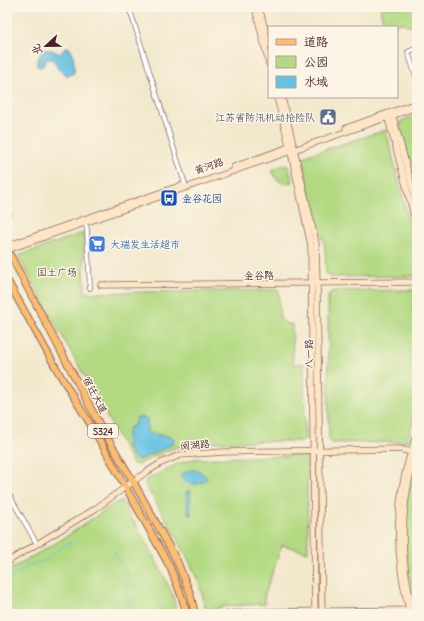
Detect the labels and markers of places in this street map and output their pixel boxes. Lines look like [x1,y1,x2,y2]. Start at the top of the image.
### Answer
public building icon: 江苏省防汛机动抢险队 [318,107,338,127]
place label: 江苏省防汛机动抢险队 [215,111,315,124]
bus stop icon: 金谷花园 [159,188,179,208]
place label: 金谷花园 [182,192,222,205]
supermarket icon: 大瑞发生活超市 [87,234,107,254]
place label: 大瑞发生活超市 [110,238,180,251]

